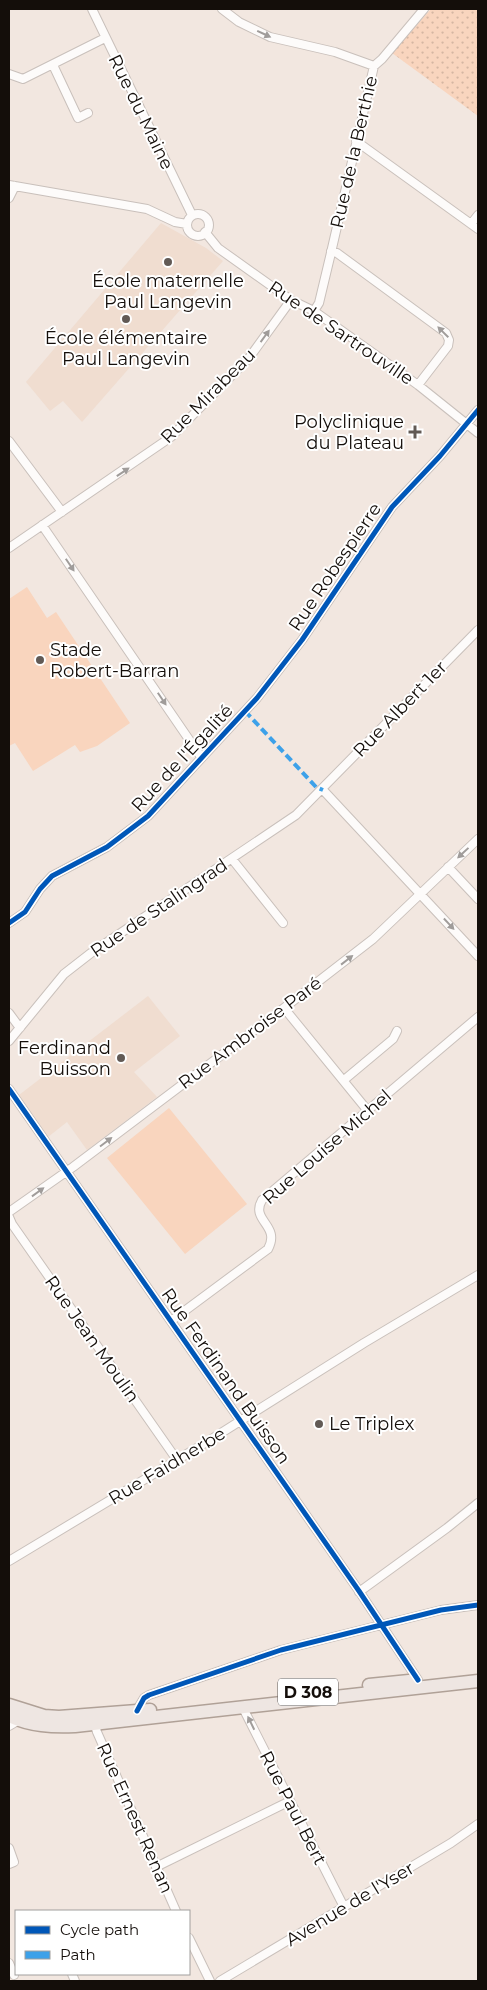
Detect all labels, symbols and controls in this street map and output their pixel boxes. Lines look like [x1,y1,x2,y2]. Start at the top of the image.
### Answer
one-way arrow [257,30,271,38]
street label: Rue du Maine [104,51,178,173]
street label: Rue de la Berthie [326,74,382,230]
marker: École maternelle Paul Langevin [162,256,174,268]
place label: École maternelle Paul Langevin [92,270,244,313]
street label: Rue de Sartrouville [264,276,418,390]
marker: École élémentaire Paul Langevin [120,313,132,325]
one-way arrow [437,326,449,338]
place label: École élémentaire Paul Langevin [45,327,207,370]
one-way arrow [260,329,270,343]
street label: Rue Mirabeau [156,344,260,448]
place label: Polyclinique du Plateau [294,411,404,454]
marker: Polyclinique du Plateau [408,425,422,439]
one-way arrow [116,467,130,476]
street label: Rue Robespierre [284,499,386,635]
one-way arrow [65,558,75,572]
place label: Stade Robert-Barran [50,639,179,682]
marker: Stade Robert-Barran [34,654,46,666]
street label: Rue Albert 1er [348,656,452,762]
one-way arrow [157,692,167,706]
street label: Rue de l'Égalité [126,700,238,816]
one-way arrow [458,847,470,859]
street label: Rue de Stalingrad [86,854,232,962]
one-way arrow [443,918,455,930]
one-way arrow [340,954,353,965]
street label: Rue Ambroise Paré [174,972,326,1094]
place label: Ferdinand Buisson [18,1037,111,1080]
marker: Ferdinand Buisson [115,1052,127,1064]
street label: Rue Louise Michel [258,1085,396,1209]
one-way arrow [99,1137,112,1148]
one-way arrow [31,1187,45,1197]
street label: Rue Jean Moulin [40,1271,144,1407]
street label: Rue Ferdinand Buisson [157,1284,295,1468]
place label: Le Triplex [329,1413,415,1435]
marker: Le Triplex [313,1418,325,1430]
street label: Rue Faidherbe [105,1422,230,1510]
road number: D 308 [278,1678,338,1705]
one-way arrow [247,1716,255,1730]
street label: Rue Ernest Renan [92,1739,178,1897]
street label: Rue Paul Bert [255,1747,331,1869]
street label: Avenue de l'Yser [282,1857,418,1951]
legend [15,1910,190,1975]
text: Cycle path [60,1920,139,1939]
text: Path [60,1945,96,1964]

